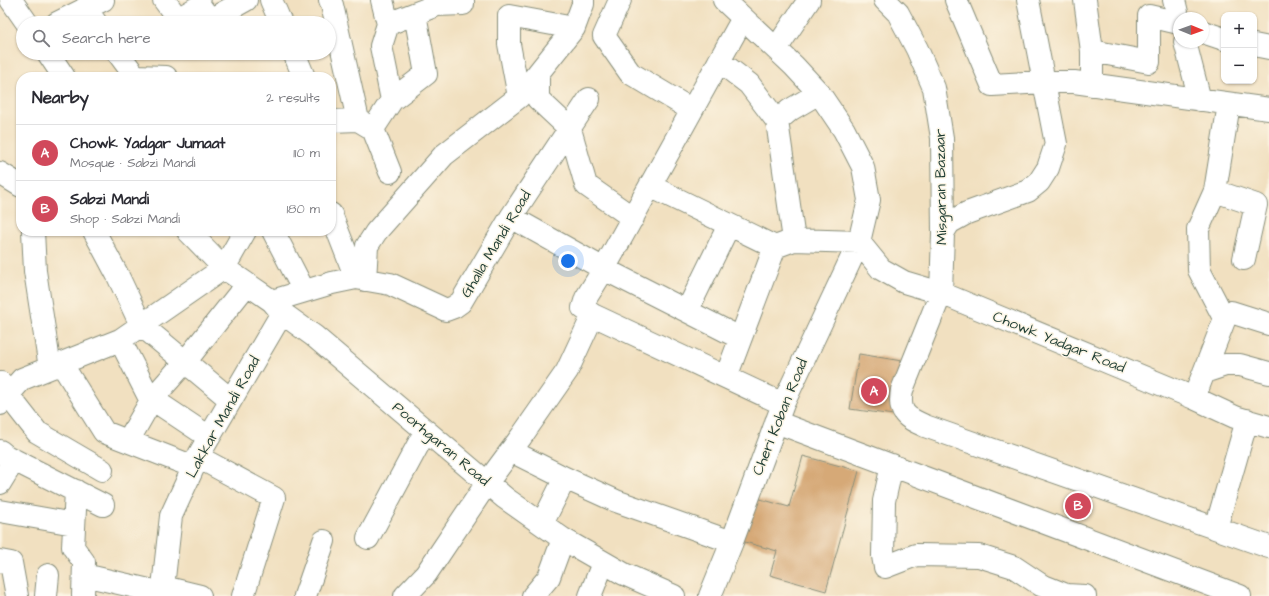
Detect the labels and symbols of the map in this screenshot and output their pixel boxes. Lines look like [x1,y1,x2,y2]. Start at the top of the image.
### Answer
north arrow [1173,12,1209,48]
street label: Misgaran Bazaar [929,129,954,245]
street label: Ghalla Mandi Road [456,186,537,302]
your location [558,251,578,271]
street label: Chowk Yadgar Road [989,306,1129,379]
street label: Lakkar Mandi Road [181,352,265,482]
street label: Cheri Koban Road [747,355,813,479]
pin: A [861,376,887,406]
street label: Poorhgaran Road [387,397,494,492]
pin: B [1065,491,1091,521]

